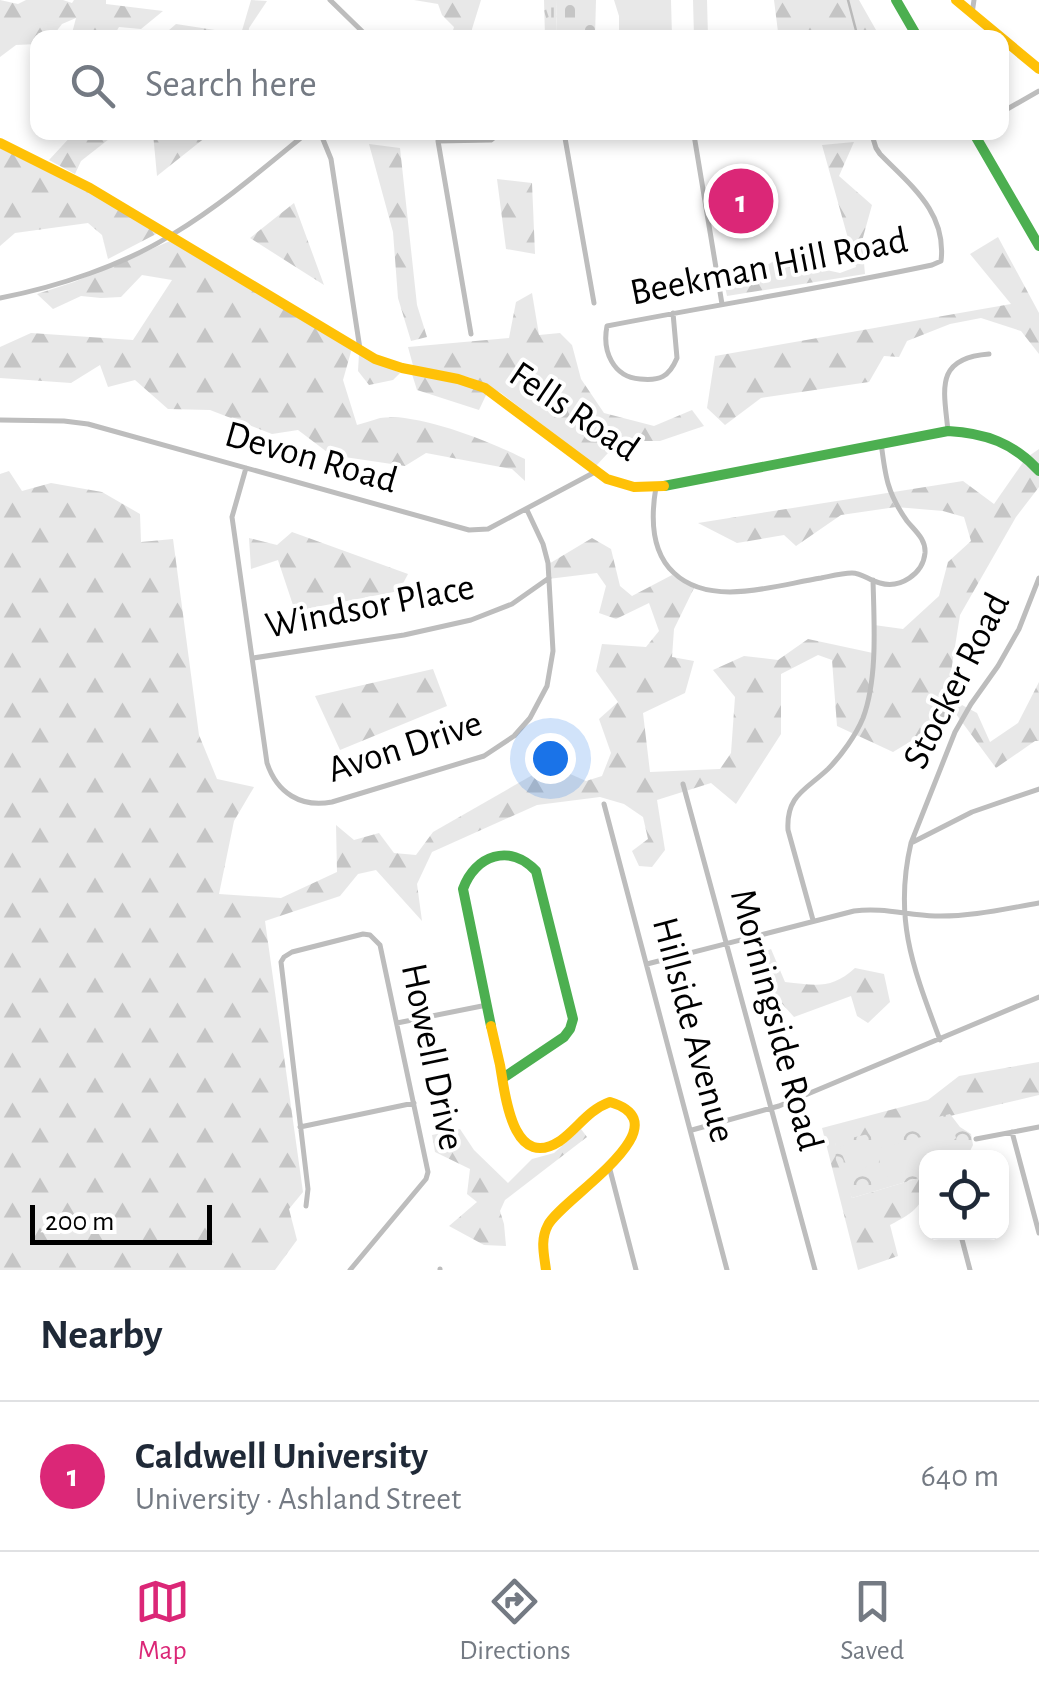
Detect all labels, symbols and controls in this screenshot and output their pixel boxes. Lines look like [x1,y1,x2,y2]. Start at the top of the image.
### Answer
search box [30,30,1009,140]
icon: search [65,58,120,113]
text: Search here [145,66,317,104]
pin: 1 [708,164,774,238]
street label: Beekman Hill Road [627,221,911,313]
street label: Fells Road [502,355,646,469]
street label: Devon Road [221,415,401,501]
street label: Windsor Place [262,568,478,646]
street label: Stocker Road [897,587,1017,775]
street label: Avon Drive [323,704,487,790]
your location [525,733,576,784]
street label: Morningside Road [723,885,829,1155]
street label: Hillside Avenue [645,913,741,1147]
street label: Howell Drive [394,960,470,1154]
map controls [919,1150,1009,1240]
button: locate [919,1150,1009,1240]
scale bar [30,1200,212,1244]
text: 200 m [45,1208,114,1236]
text: Nearby [40,1314,163,1356]
text: Caldwell University [135,1438,428,1476]
text: 1 [67,1460,78,1492]
text: 640 m [921,1460,999,1492]
text: University · Ashland Street [135,1483,461,1515]
tab: Map [135,1574,190,1668]
tab: Directions [459,1574,571,1668]
tab: Saved [840,1574,904,1668]

